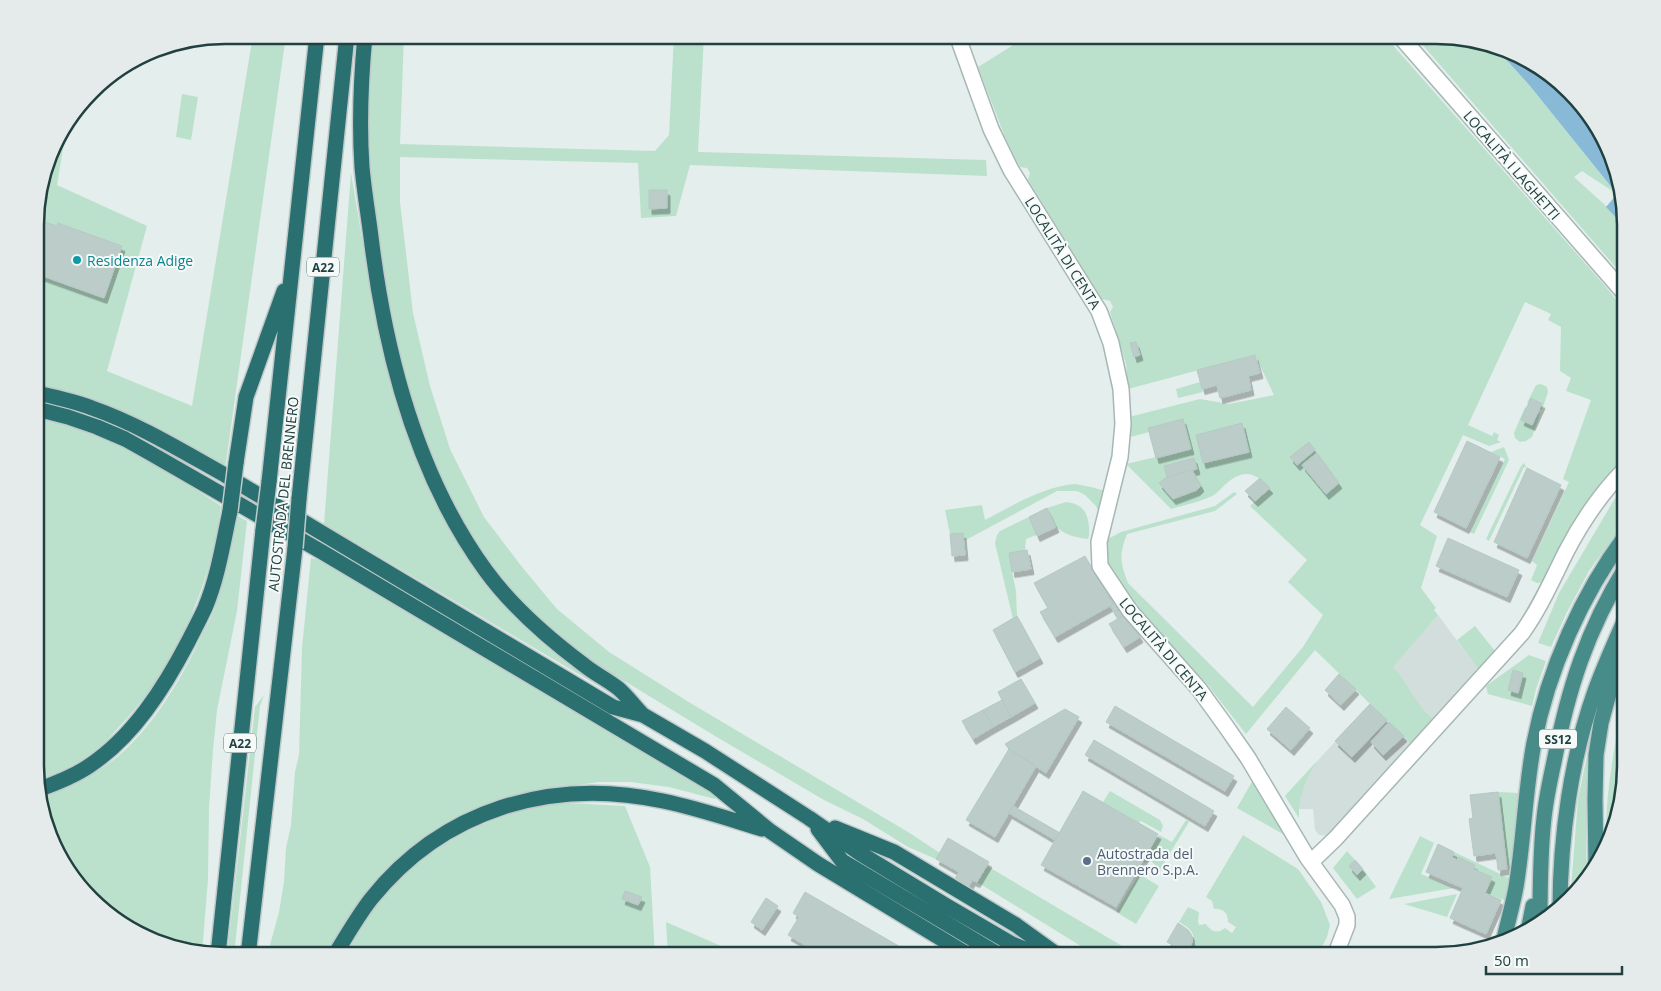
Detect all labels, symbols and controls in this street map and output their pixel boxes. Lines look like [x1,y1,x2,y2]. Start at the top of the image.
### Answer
street label: LOCALITÀ I LAGHETTI [1459,106,1565,224]
street label: LOCALITÀ DI CENTA [1021,193,1105,313]
place label: Residenza Adige [87,251,193,270]
marker: Residenza Adige [71,254,83,266]
road number: A22 [307,258,339,276]
street label: AUTOSTRADA DEL BRENNERO [263,395,303,592]
street label: LOCALITÀ DI CENTA [1115,594,1213,705]
road number: SS12 [1539,730,1577,749]
road number: A22 [224,734,256,752]
place label: Autostrada del Brennero S.p.A. [1097,844,1199,879]
marker: Autostrada del Brennero S.p.A. [1081,855,1093,867]
scale bar [1486,944,1622,976]
text: 50 m [1494,950,1529,970]

